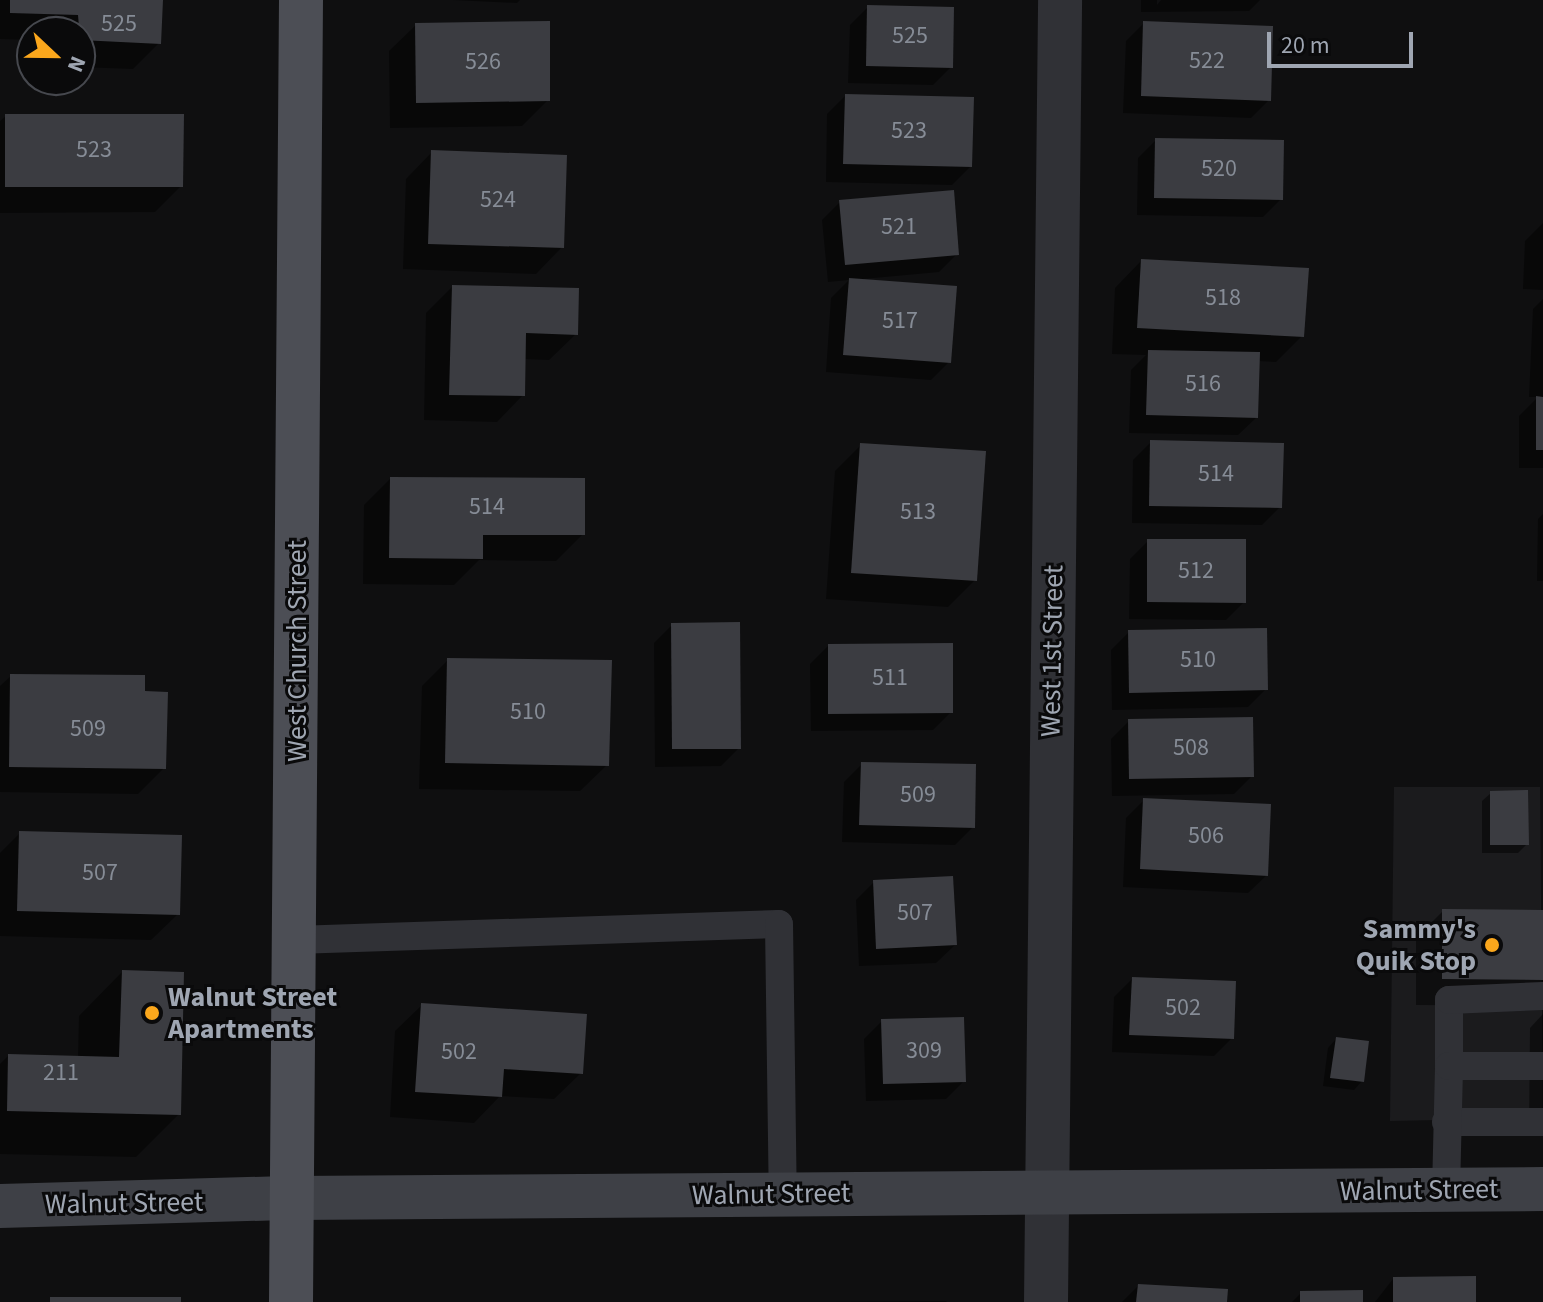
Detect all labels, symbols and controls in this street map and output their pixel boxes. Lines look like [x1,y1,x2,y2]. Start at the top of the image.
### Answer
house number: 525 [101,10,137,38]
north arrow [16,16,96,96]
scale bar [1271,16,1417,66]
house number: 525 [892,22,928,50]
text: 20 m [1281,28,1330,63]
house number: 522 [1189,47,1225,75]
house number: 526 [465,48,501,76]
text: N [59,51,94,77]
house number: 523 [891,117,927,145]
house number: 523 [76,136,112,164]
house number: 520 [1201,155,1237,183]
house number: 524 [480,186,516,214]
house number: 521 [881,213,917,241]
house number: 518 [1205,284,1241,312]
house number: 517 [882,307,918,335]
house number: 516 [1185,370,1221,398]
house number: 514 [1198,460,1234,488]
house number: 514 [469,493,505,521]
house number: 513 [900,498,936,526]
street label: West Church Street [280,540,314,762]
house number: 512 [1178,557,1214,585]
street label: West 1st Street [1034,565,1070,737]
house number: 510 [1180,646,1216,674]
house number: 511 [872,664,908,692]
house number: 510 [510,698,546,726]
house number: 509 [70,715,106,743]
house number: 508 [1173,734,1209,762]
house number: 509 [900,781,936,809]
house number: 506 [1188,822,1224,850]
house number: 507 [82,859,118,887]
house number: 507 [897,899,933,927]
place label: Sammy's Quik Stop [1356,912,1476,978]
marker: Sammy's Quik Stop [1483,936,1501,954]
place label: Walnut Street Apartments [168,980,337,1046]
house number: 502 [1165,994,1201,1022]
marker: Walnut Street Apartments [143,1004,161,1022]
house number: 309 [906,1037,942,1065]
house number: 502 [441,1038,477,1066]
house number: 211 [43,1059,79,1087]
street label: Walnut Street [1339,1172,1499,1208]
street label: Walnut Street [691,1176,851,1212]
street label: Walnut Street [44,1185,204,1221]

